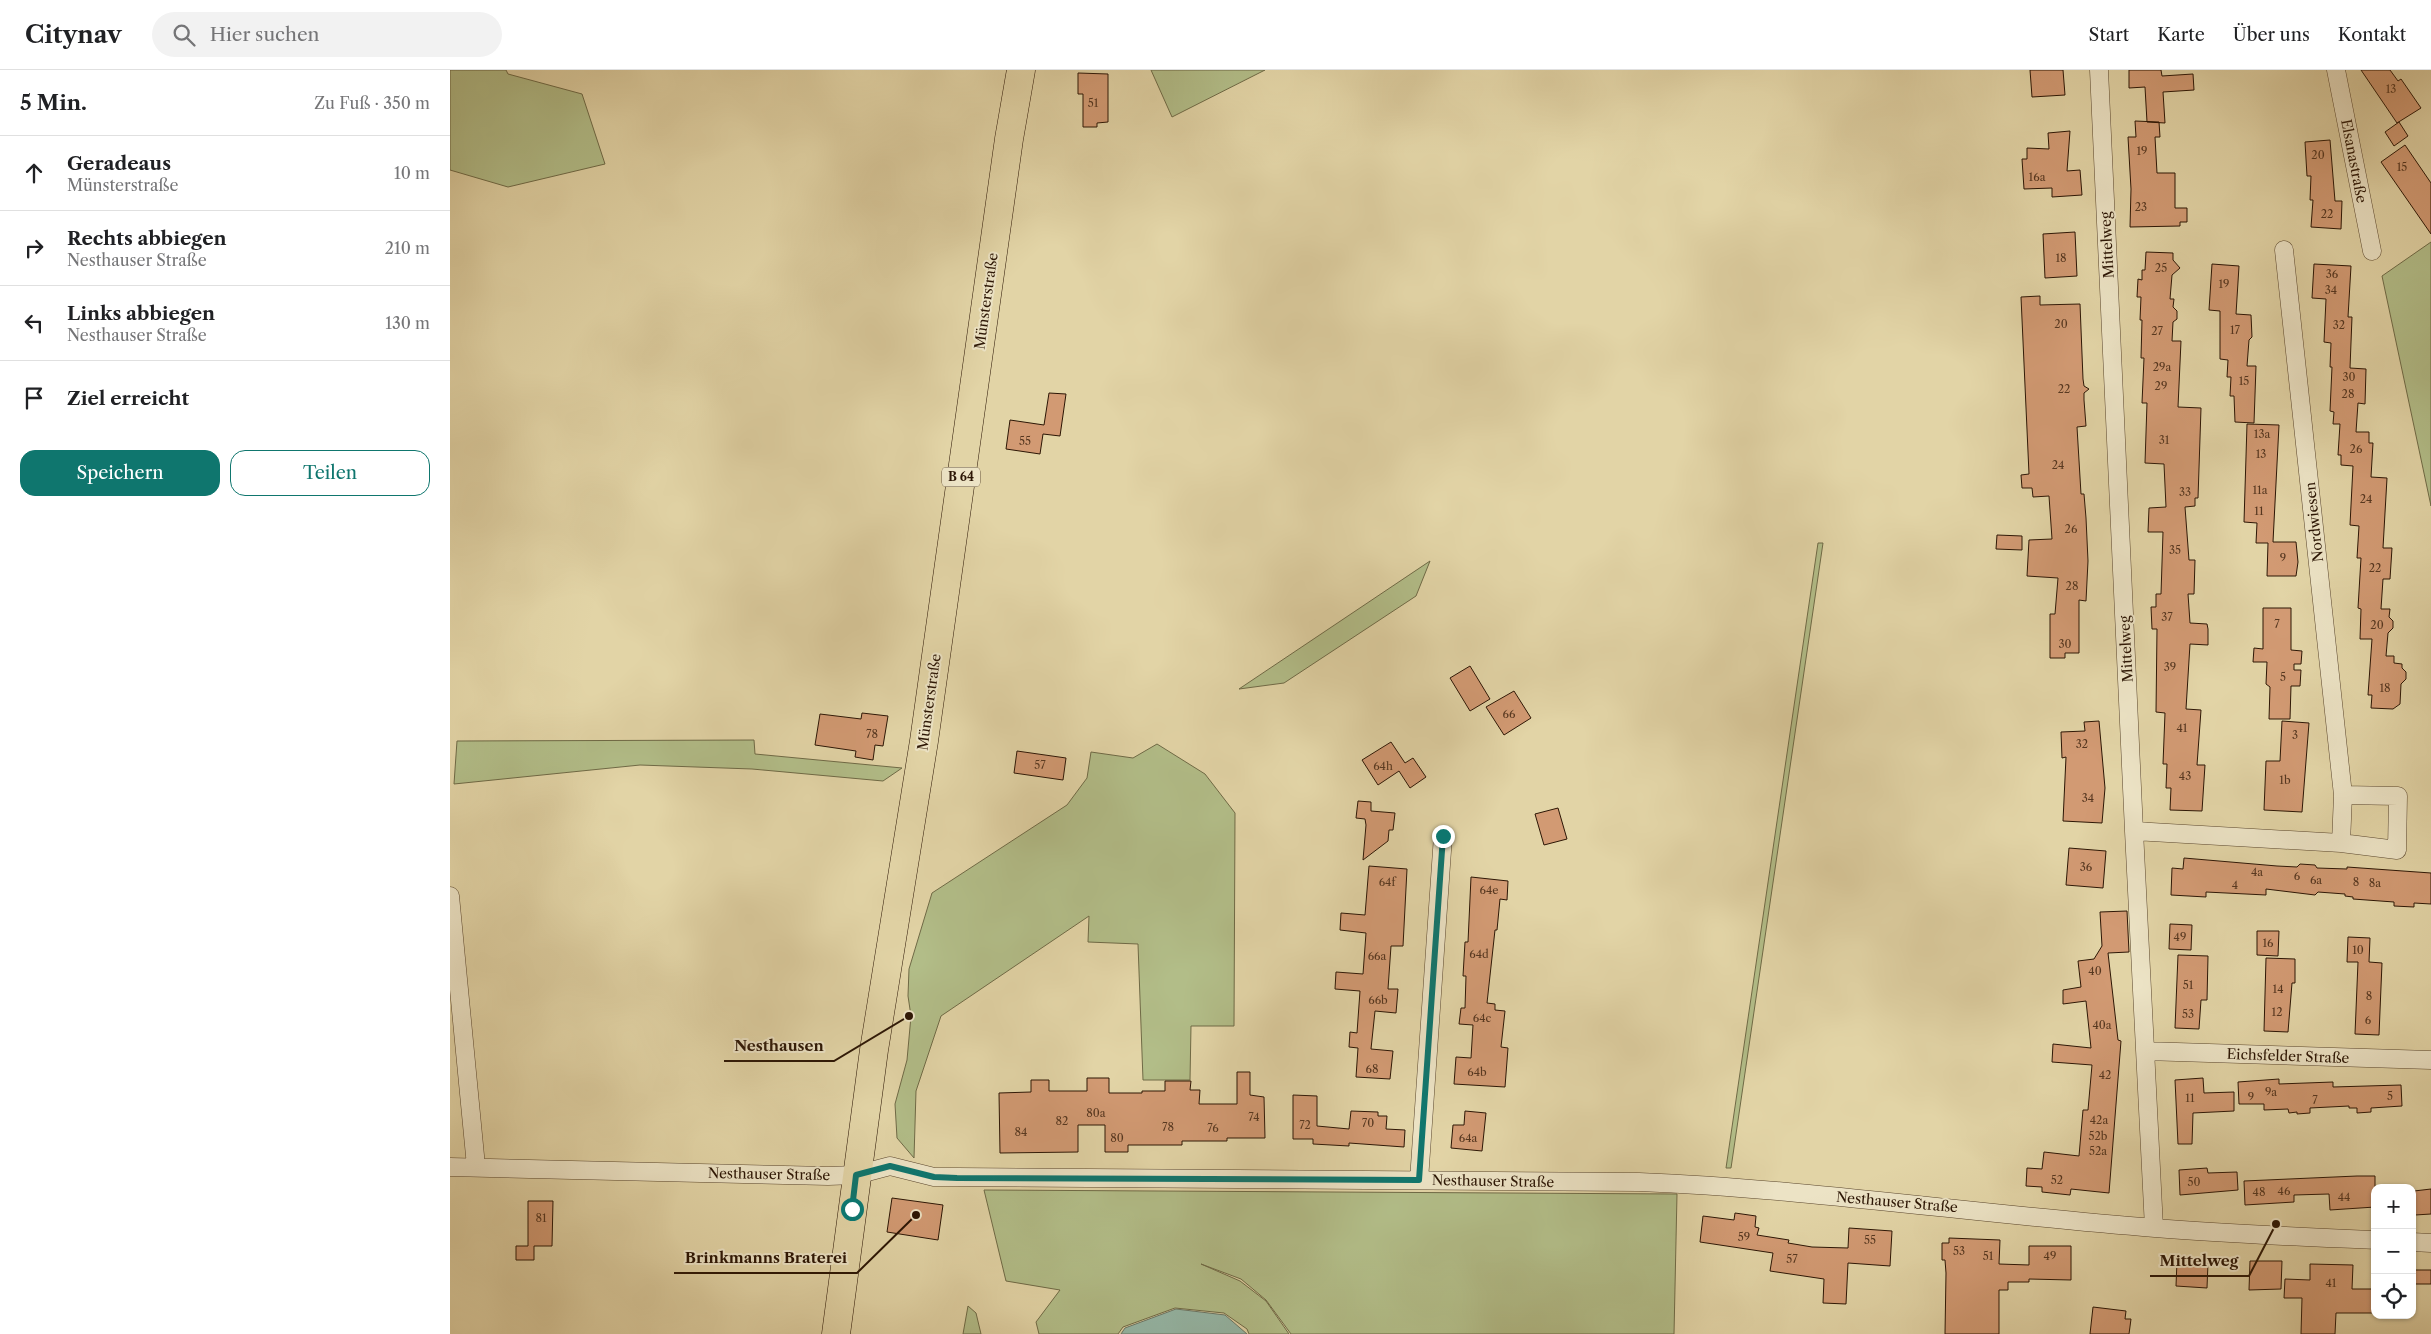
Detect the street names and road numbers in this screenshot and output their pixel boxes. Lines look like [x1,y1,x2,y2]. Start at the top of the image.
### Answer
street label: Elsanastraße [2337,117,2371,205]
street label: Mittelweg [2096,211,2118,279]
street label: Münsterstraße [970,251,1002,351]
road number: B 64 [942,468,980,487]
street label: Nordwiesen [2301,481,2327,563]
street label: Mittelweg [2115,615,2137,683]
street label: Münsterstraße [913,652,945,752]
street label: Eichsfelder Straße [2226,1045,2350,1067]
street label: Nesthauser Straße [708,1164,830,1184]
street label: Nesthauser Straße [1432,1171,1554,1191]
street label: Nesthauser Straße [1835,1188,1959,1216]

